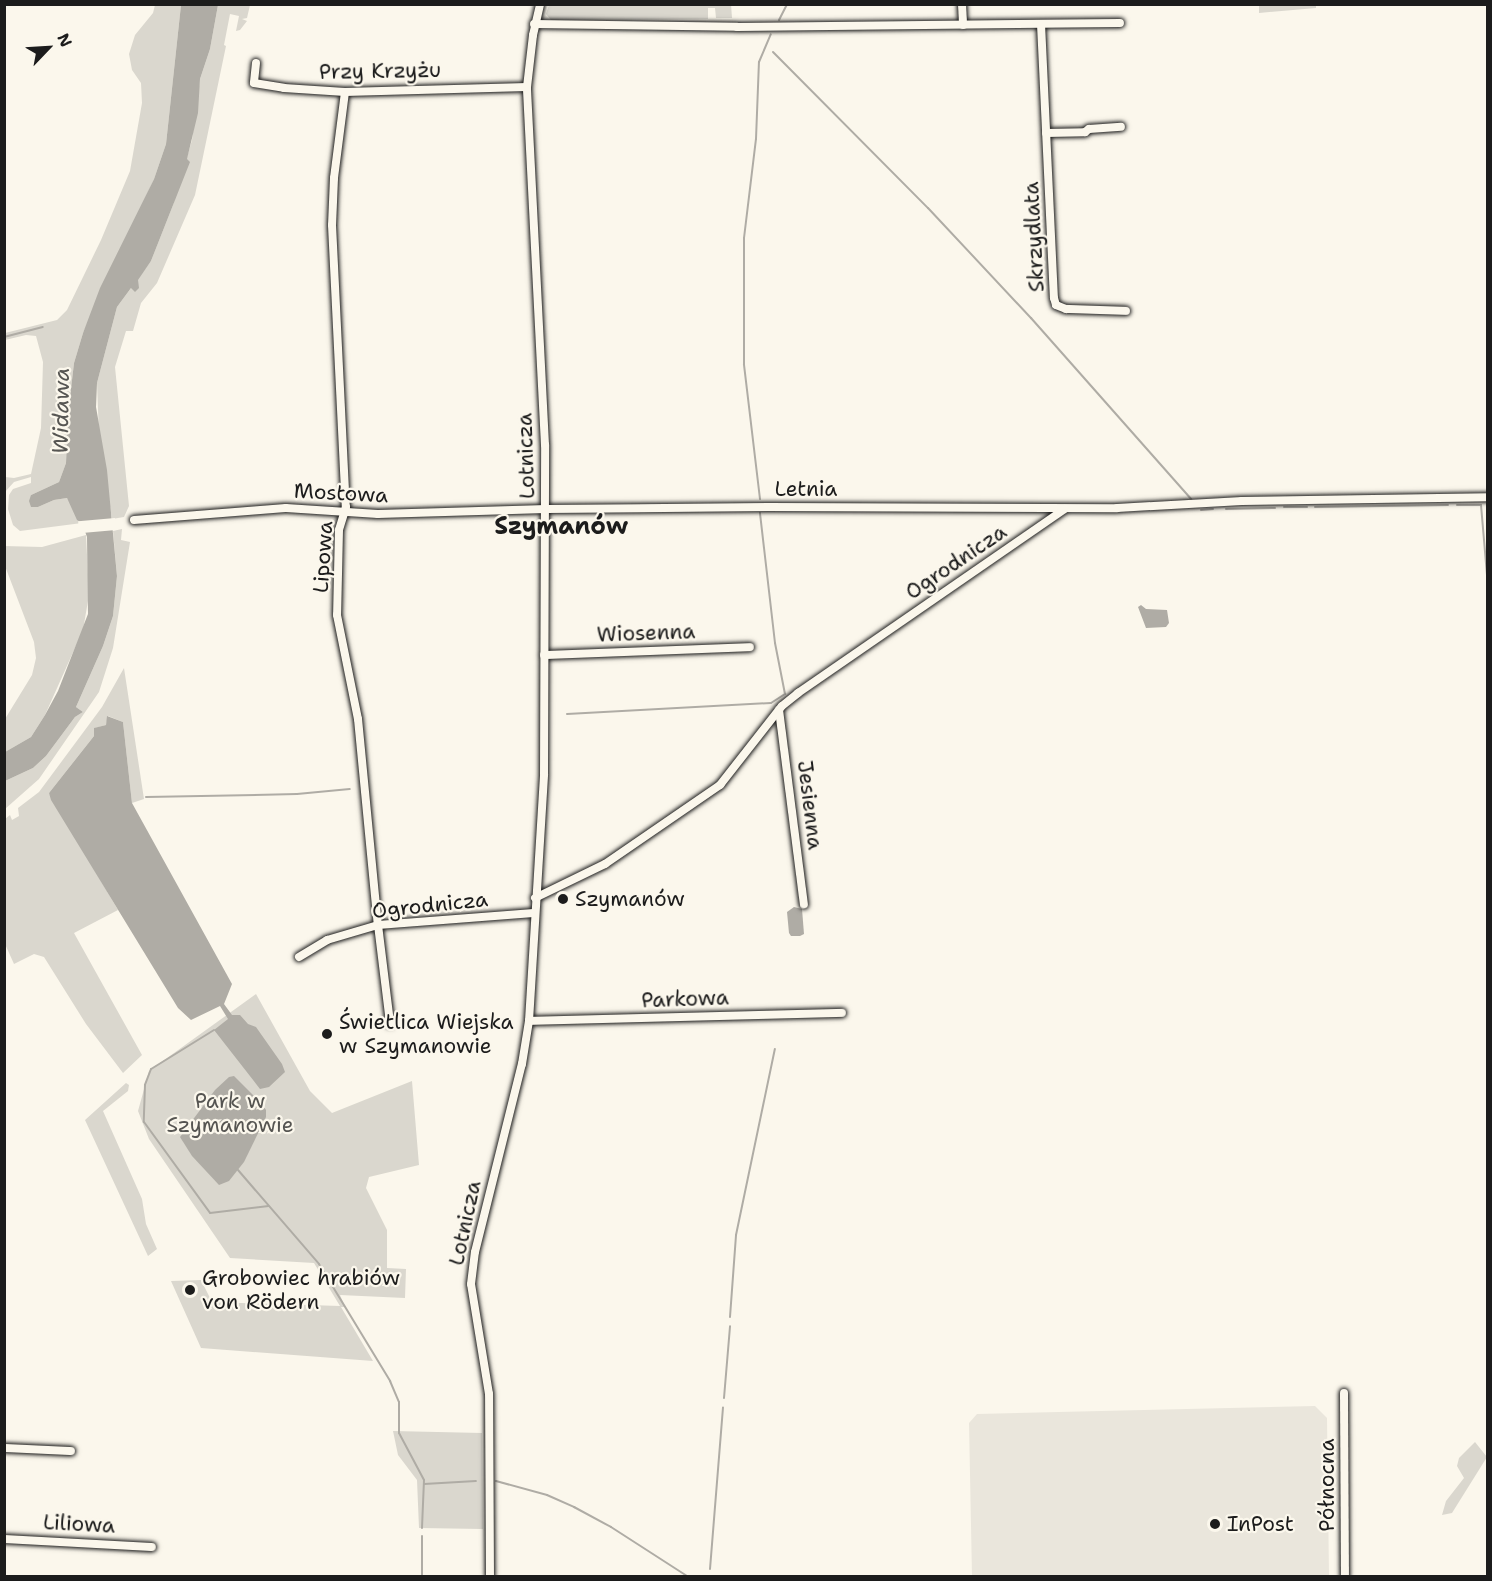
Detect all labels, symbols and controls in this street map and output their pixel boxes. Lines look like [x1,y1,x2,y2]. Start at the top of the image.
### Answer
north arrow [18,18,78,78]
text: N [53,30,77,50]
street label: Przy Krzyżu [319,57,441,85]
street label: Skrzydlata [1019,181,1049,293]
water label: Widawa [47,367,75,455]
street label: Lotnicza [512,413,540,499]
street label: Letnia [775,476,837,502]
street label: Mostowa [293,478,389,508]
district label: Szymanów [494,513,628,541]
street label: Ogrodnicza [901,519,1011,605]
street label: Lipowa [308,520,338,594]
street label: Wiosenna [596,619,696,647]
street label: Jesienna [792,759,828,851]
street label: Ogrodnicza [371,886,489,924]
place label: Szymanów [575,886,685,912]
marker: Szymanów [556,892,570,906]
street label: Parkowa [641,985,729,1013]
place label: Świetlica Wiejska w Szymanowie [339,1009,514,1059]
marker: Świetlica Wiejska w Szymanowie [320,1027,334,1041]
park label: Park w Szymanowie [166,1088,294,1138]
street label: Lotnicza [444,1178,486,1268]
place label: Grobowiec hrabiów von Rödern [202,1265,400,1315]
marker: Grobowiec hrabiów von Rödern [183,1283,197,1297]
street label: Północna [1314,1438,1340,1532]
street label: Liliowa [42,1510,116,1538]
place label: InPost [1227,1511,1294,1537]
marker: InPost [1208,1517,1222,1531]

